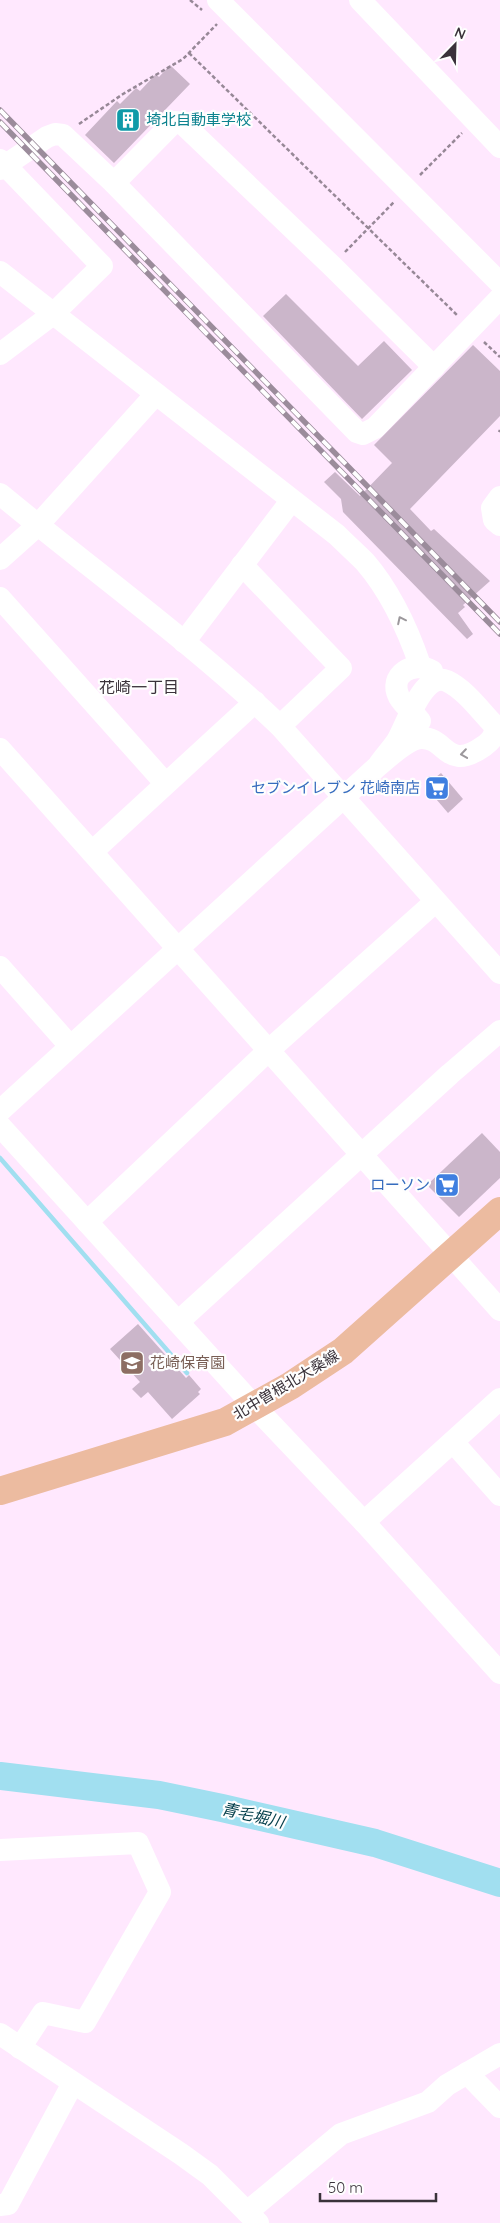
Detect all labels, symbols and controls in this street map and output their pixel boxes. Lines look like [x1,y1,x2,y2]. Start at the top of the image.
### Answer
north arrow [430,20,480,70]
text: N [452,23,468,43]
building icon: 埼北自動車学校 [115,107,141,133]
place label: 埼北自動車学校 [146,110,251,129]
one-way arrow [397,617,407,626]
district label: 花崎一丁目 [99,677,179,697]
one-way arrow [459,748,467,759]
supermarket icon: セブンイレブン 花崎南店 [424,775,450,801]
place label: セブンイレブン 花崎南店 [251,778,420,797]
supermarket icon: ローソン [434,1172,460,1198]
place label: ローソン [370,1175,430,1194]
street label: 北中曽根北大桑線 [229,1346,342,1424]
school or university icon: 花崎保育園 [119,1350,145,1376]
place label: 花崎保育園 [150,1353,225,1372]
water label: 青毛堀川 [220,1798,288,1832]
scale bar [320,2170,436,2202]
text: 50 m [328,2178,363,2197]

